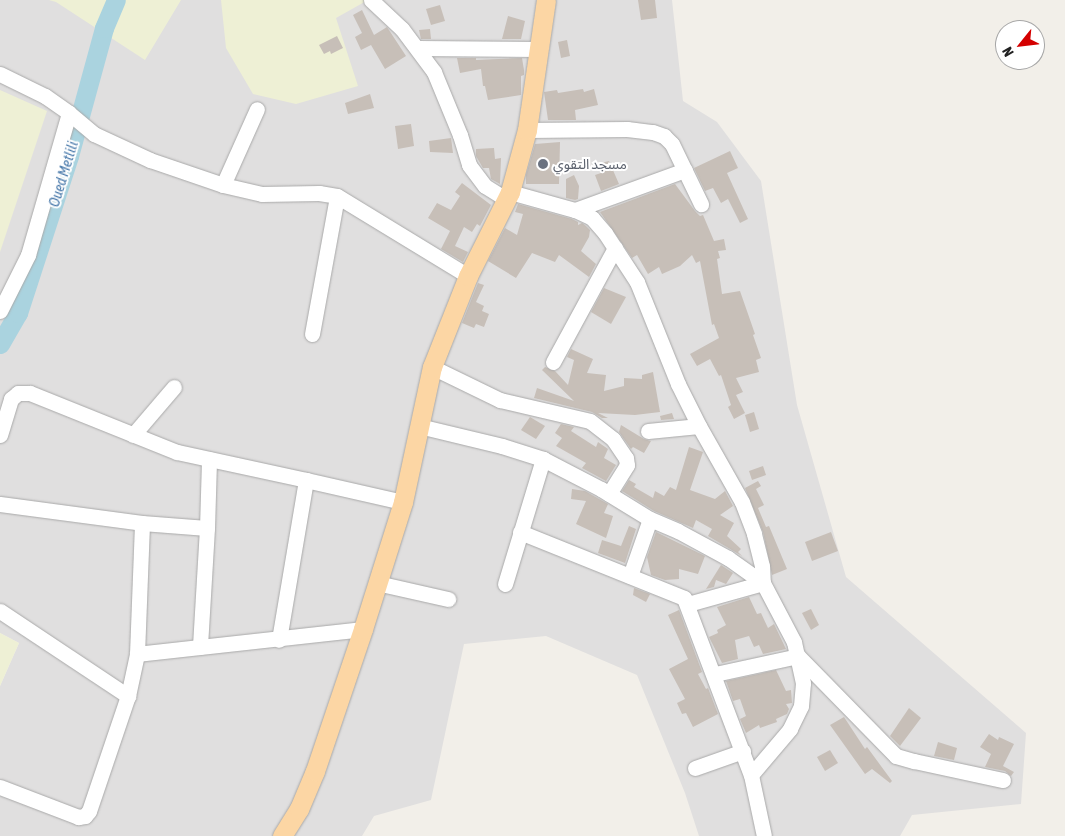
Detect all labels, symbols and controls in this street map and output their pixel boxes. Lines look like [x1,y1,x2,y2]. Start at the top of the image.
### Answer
north arrow [995,20,1045,70]
text: N [999,44,1017,59]
water label: Oued Metlili [44,139,82,209]
place label: مسجد التقوي [553,156,627,172]
marker: مسجد التقوي [537,158,549,170]

